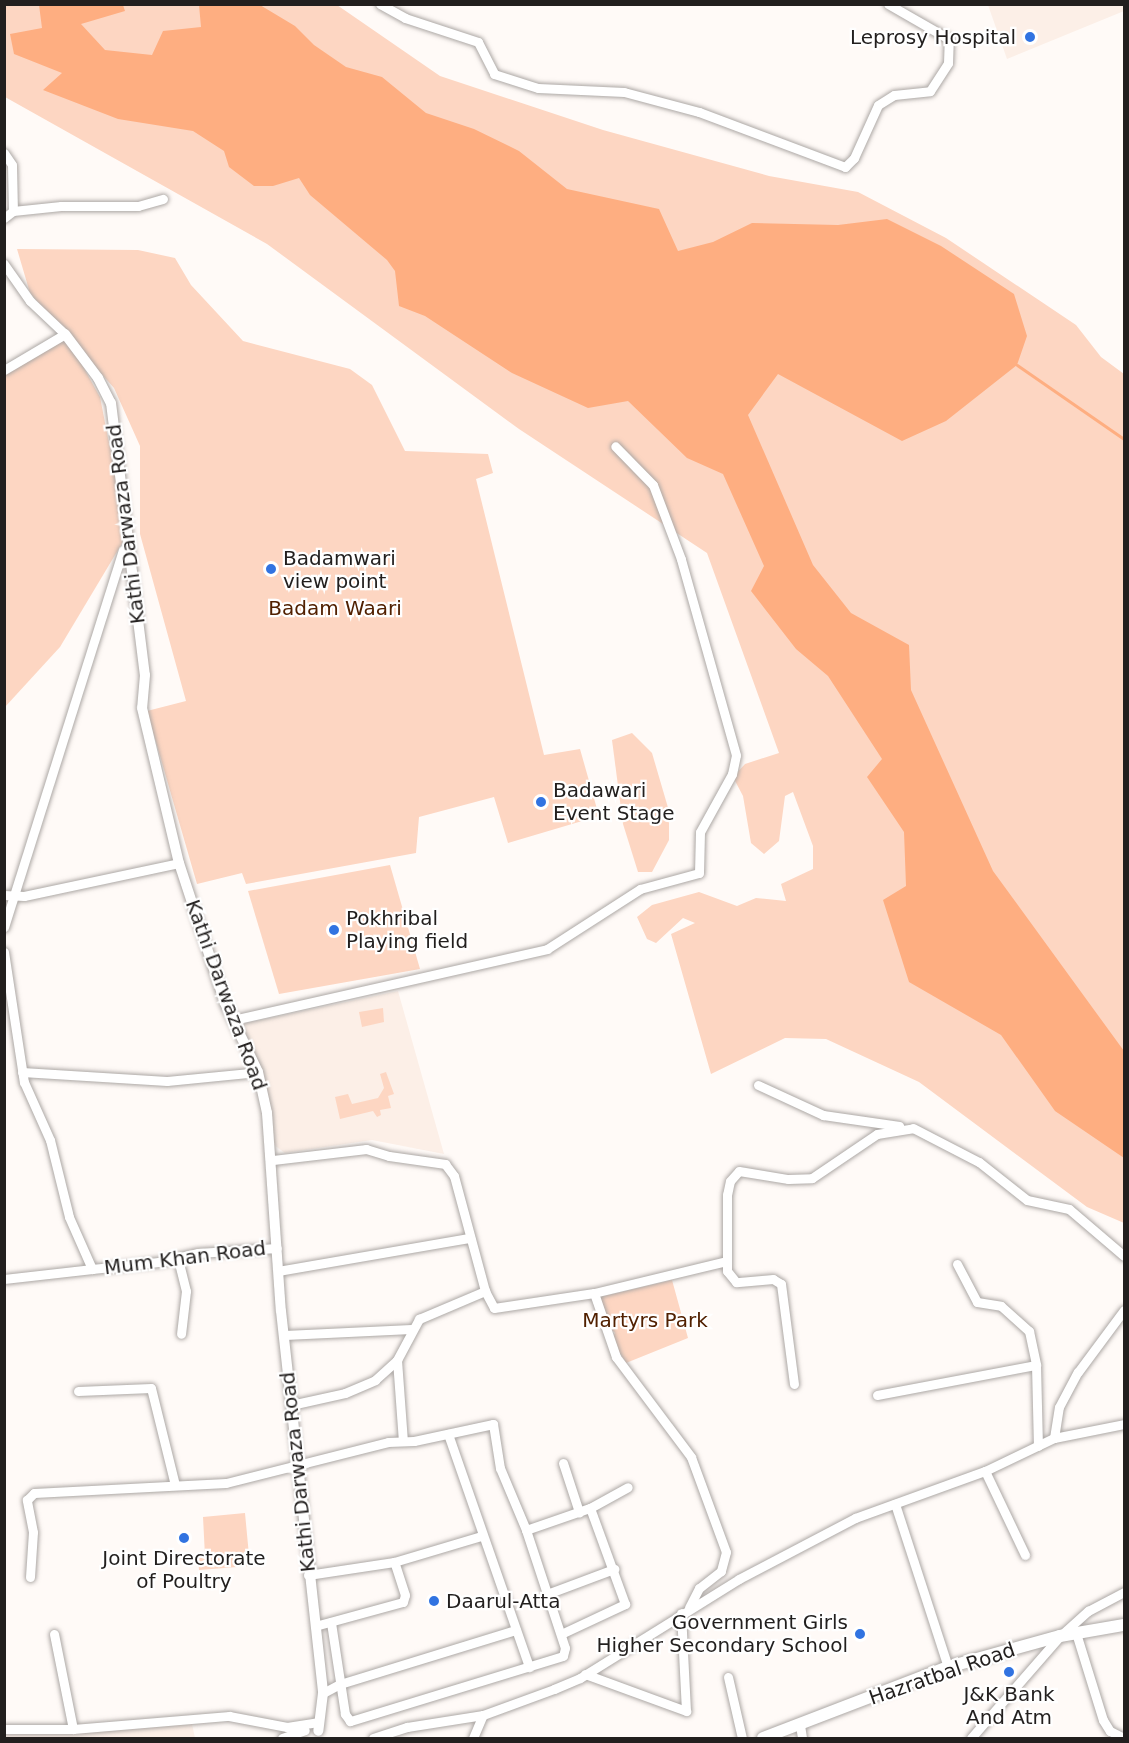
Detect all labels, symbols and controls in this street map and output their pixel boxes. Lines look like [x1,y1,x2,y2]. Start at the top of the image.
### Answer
place label: Leprosy Hospital [850,25,1016,49]
marker: Leprosy Hospital [1021,28,1039,46]
street label: Kathi Darwaza Road [102,423,150,625]
place label: Badamwari view point [283,546,396,593]
marker: Badamwari view point [264,562,278,576]
park label: Badam Waari [268,596,402,620]
place label: Badawari Event Stage [553,778,674,825]
marker: Badawari Event Stage [534,795,548,809]
street label: Kathi Darwaza Road [180,896,272,1094]
place label: Pokhribal Playing field [346,906,468,953]
marker: Pokhribal Playing field [327,923,341,937]
street label: Mum Khan Road [103,1236,267,1280]
park label: Martyrs Park [582,1308,708,1332]
street label: Kathi Darwaza Road [276,1371,320,1573]
marker: Joint Directorate of Poultry [177,1531,191,1545]
place label: Joint Directorate of Poultry [102,1547,266,1594]
place label: Daarul-Atta [446,1589,560,1613]
marker: Daarul-Atta [427,1594,441,1608]
place label: Government Girls Higher Secondary School [596,1610,848,1657]
marker: Government Girls Higher Secondary School [853,1627,867,1641]
street label: Hazratbal Road [866,1638,1018,1710]
marker: J&K Bank And Atm [1002,1665,1016,1679]
place label: J&K Bank And Atm [963,1682,1055,1729]

